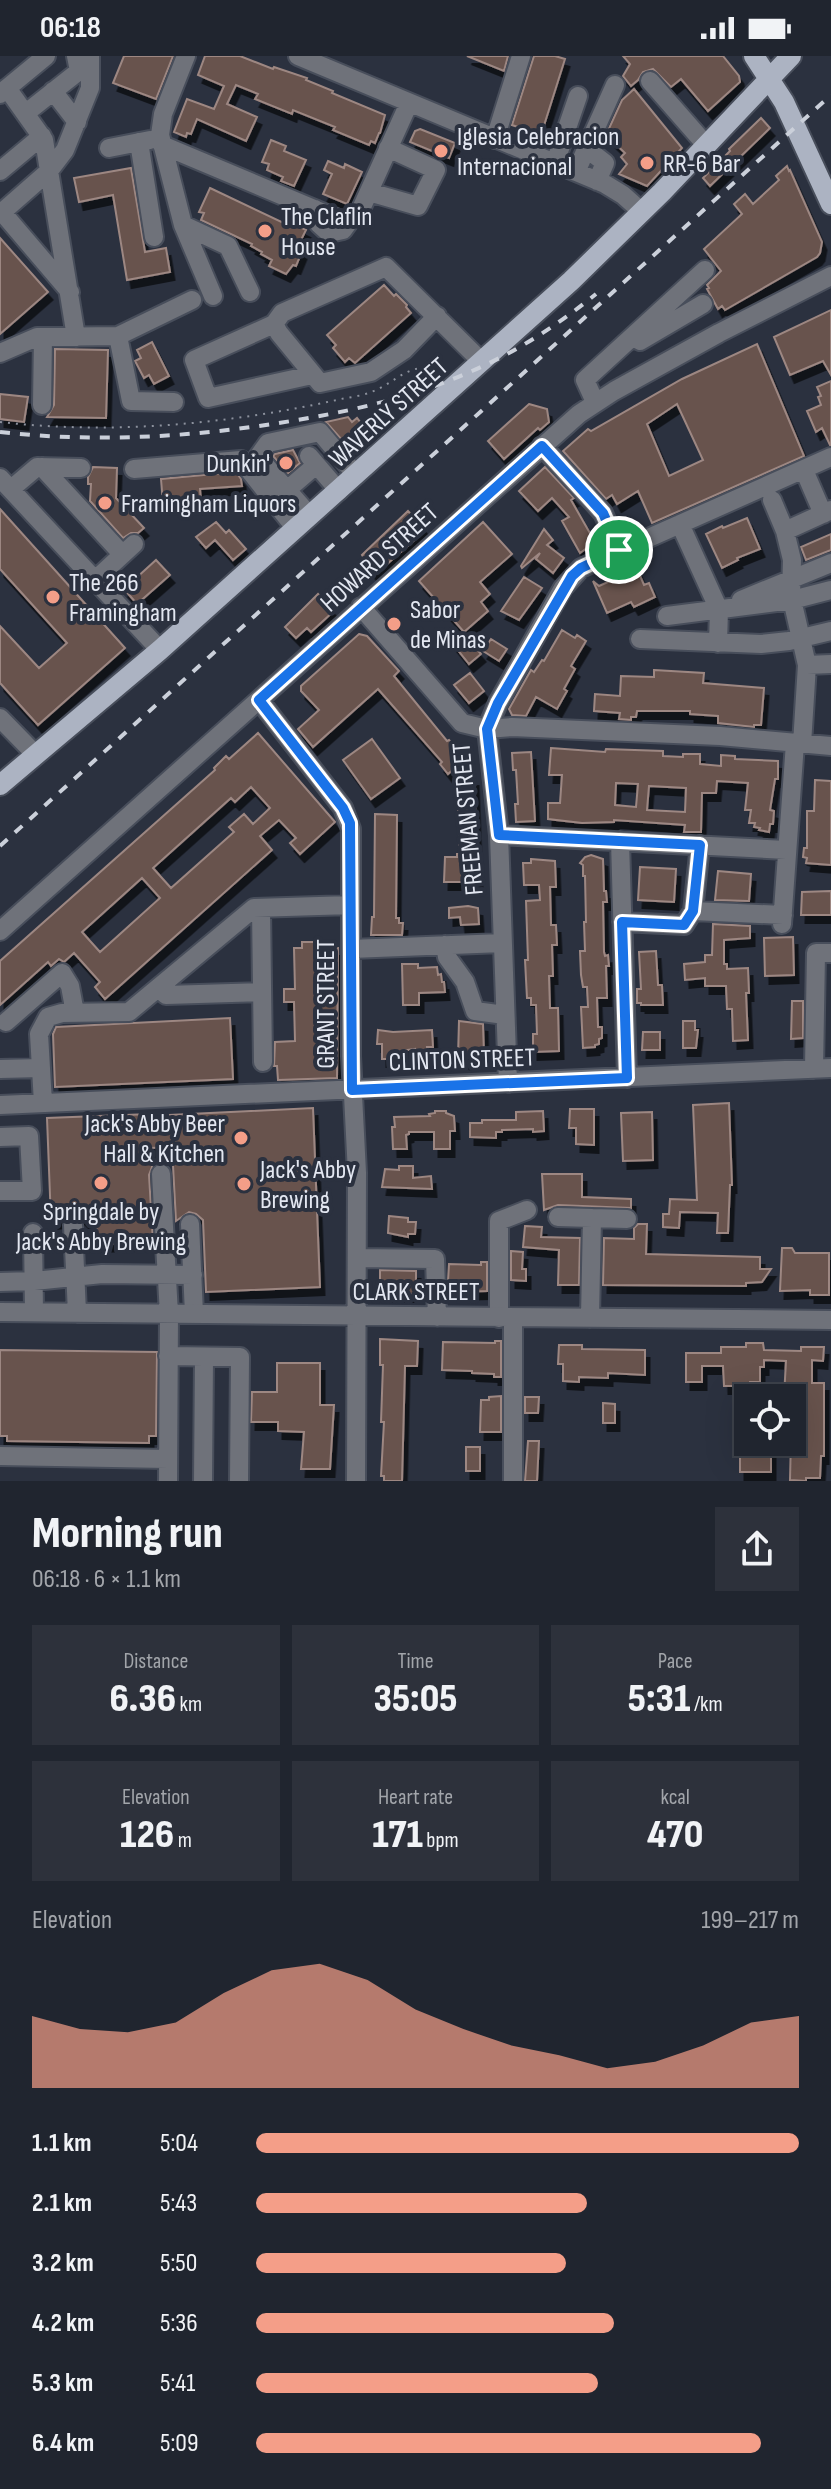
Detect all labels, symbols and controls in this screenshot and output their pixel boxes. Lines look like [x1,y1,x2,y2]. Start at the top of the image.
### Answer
text: 06:18 [40,10,101,46]
place label: Iglesia Celebracion Internacional [457,122,619,183]
marker: Iglesia Celebracion Internacional [432,142,450,160]
place label: RR-6 Bar [663,149,741,180]
marker: RR-6 Bar [638,154,656,172]
place label: The Claflin House [281,202,372,263]
marker: The Claflin House [256,222,274,240]
street label: WAVERLY STREET [323,352,455,475]
place label: Dunkin' [206,449,270,480]
marker: Dunkin' [277,454,295,472]
place label: Framingham Liquors [121,489,296,520]
marker: Framingham Liquors [96,494,114,512]
street label: HOWARD STREET [315,497,445,619]
pin [585,516,653,584]
icon: arrive [597,528,641,572]
place label: The 266 Framingham [69,568,177,629]
marker: The 266 Framingham [44,588,62,606]
place label: Sabor de Minas [410,595,486,656]
marker: Sabor de Minas [385,615,403,633]
street label: FREEMAN STREET [446,741,491,896]
street label: GRANT STREET [311,939,342,1069]
street label: CLINTON STREET [388,1042,536,1079]
place label: Jack's Abby Beer Hall & Kitchen [84,1109,226,1170]
marker: Jack's Abby Beer Hall & Kitchen [232,1129,250,1147]
place label: Jack's Abby Brewing [259,1155,356,1216]
marker: Springdale by Jack's Abby Brewing [92,1174,110,1192]
marker: Jack's Abby Brewing [235,1175,253,1193]
place label: Springdale by Jack's Abby Brewing [15,1197,186,1258]
street label: CLARK STREET [352,1277,480,1308]
map controls [734,1384,806,1456]
button: locate [734,1384,806,1456]
text: Morning run [32,1507,223,1560]
button: share [715,1507,799,1591]
text: 06:18 · 6 × 1.1 km [32,1564,181,1595]
text: Distance [123,1648,188,1675]
text: Time [397,1648,433,1675]
text: Pace [658,1648,693,1675]
text: 6.36 [109,1675,176,1723]
text: 35:05 [373,1675,458,1723]
text: 5:31 [628,1675,690,1723]
text: km [176,1691,202,1718]
text: /km [690,1691,723,1718]
text: Elevation [122,1784,190,1811]
text: Heart rate [378,1784,453,1811]
text: kcal [661,1784,690,1811]
text: 126 [120,1811,174,1859]
text: 171 [372,1811,423,1859]
text: 470 [647,1811,703,1859]
text: m [174,1827,192,1854]
text: bpm [423,1827,459,1854]
text: Elevation [32,1905,112,1936]
text: 199–217 m [701,1905,799,1936]
text: 1.1 km [32,2128,91,2159]
text: 5:04 [160,2128,198,2159]
text: 2.1 km [32,2188,92,2219]
text: 5:43 [160,2188,197,2219]
text: 3.2 km [32,2248,94,2279]
text: 5:50 [160,2248,197,2279]
text: 4.2 km [32,2308,94,2339]
text: 5:36 [160,2308,198,2339]
text: 5.3 km [32,2368,93,2399]
text: 5:41 [160,2368,195,2399]
text: 6.4 km [32,2428,94,2459]
text: 5:09 [160,2428,198,2459]

